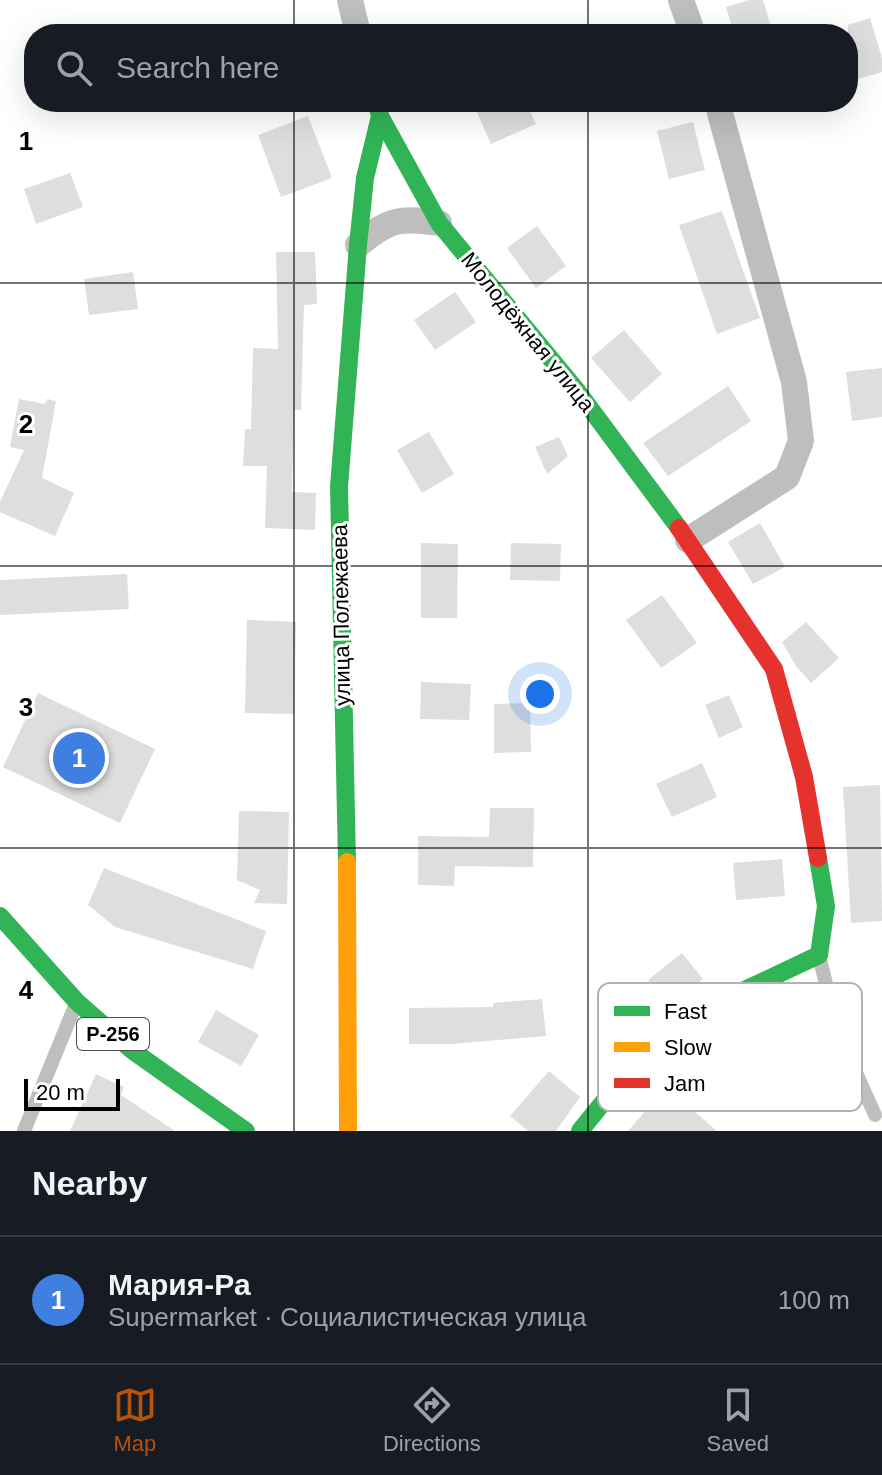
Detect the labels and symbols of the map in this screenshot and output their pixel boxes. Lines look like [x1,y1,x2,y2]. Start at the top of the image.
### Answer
text: 1 [19,126,33,156]
street label: Молодёжная улица [456,247,600,417]
text: 2 [19,409,33,439]
street label: улица Полежаева [327,523,355,706]
your location [520,674,560,714]
text: 3 [19,692,33,722]
pin: 1 [53,728,105,788]
text: 4 [19,975,34,1005]
legend [598,983,862,1111]
text: Fast [664,999,707,1024]
road number: Р-256 [77,1018,149,1050]
text: Slow [664,1035,712,1060]
text: Jam [664,1071,706,1096]
scale bar [24,1075,120,1111]

